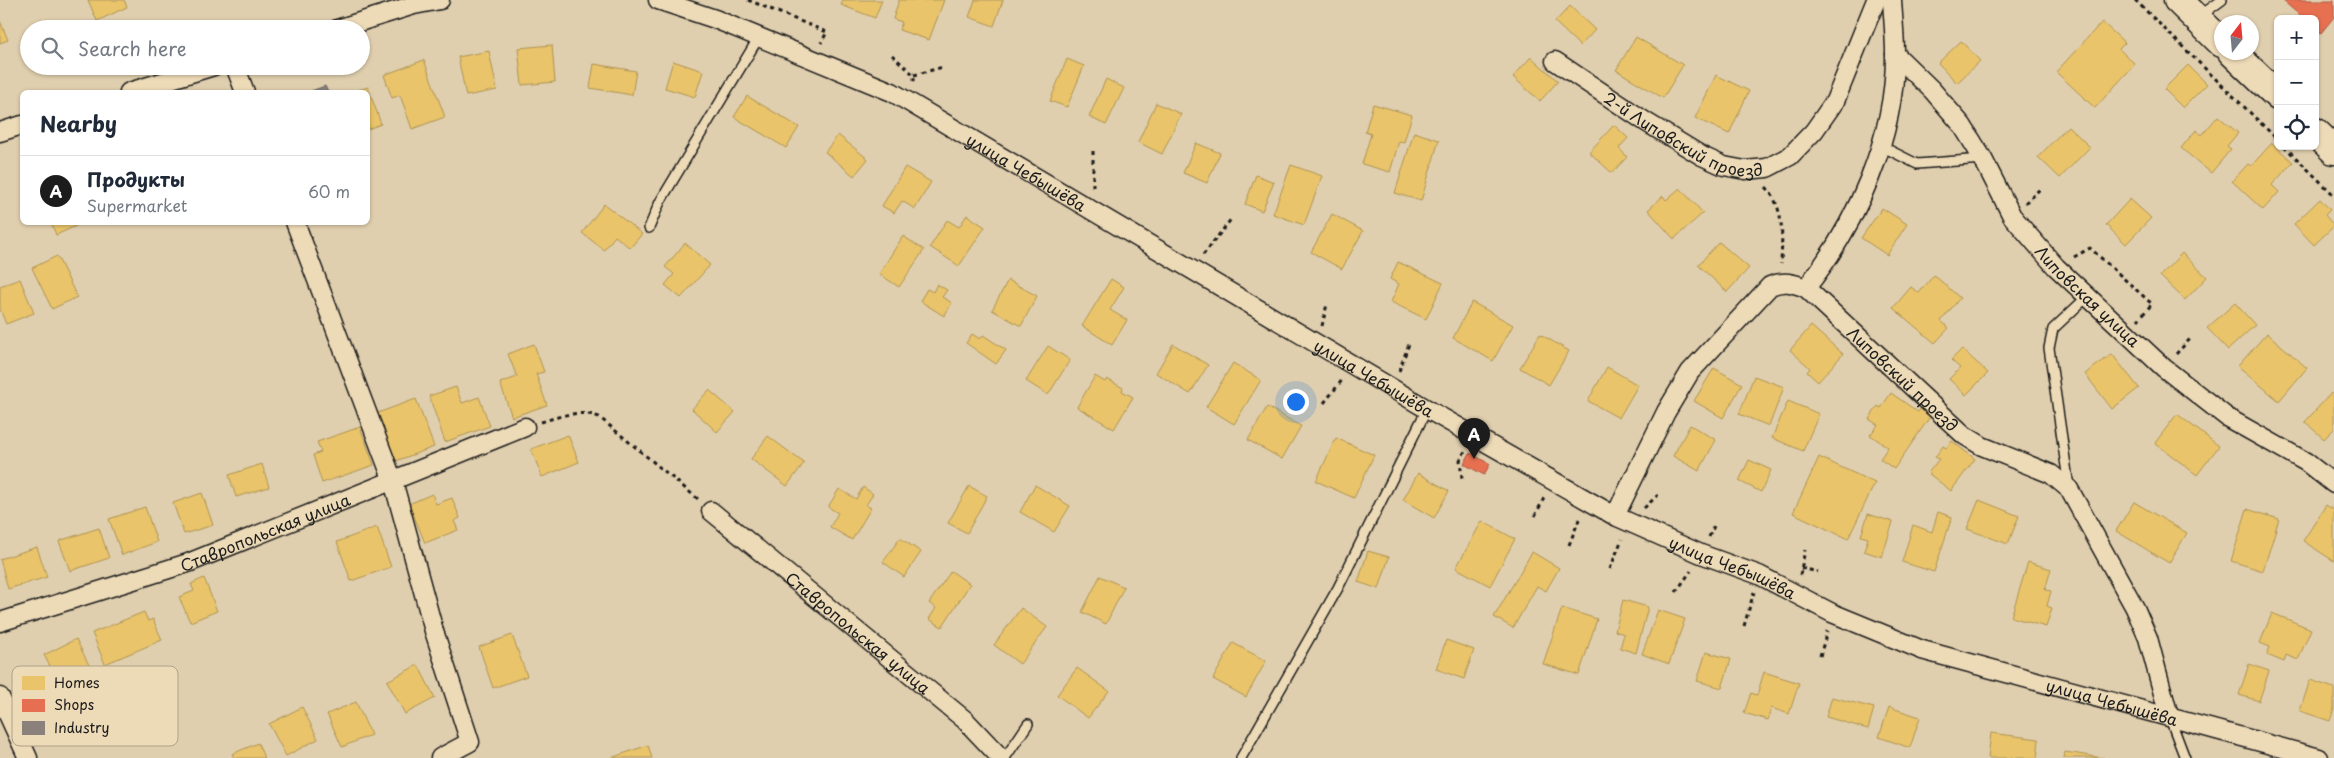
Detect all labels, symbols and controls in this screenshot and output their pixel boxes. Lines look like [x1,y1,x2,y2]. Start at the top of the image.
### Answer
north arrow [2214,15,2259,60]
map controls [2274,15,2319,150]
button: + [2274,15,2319,60]
search box [20,20,370,75]
icon: search [38,34,66,62]
text: Search here [78,34,187,62]
button: − [2274,60,2319,105]
street label: 2-й Липовский проезд [1600,85,1764,182]
button: locate [2274,105,2319,150]
text: Nearby [40,107,117,139]
street label: улица Чебышёва [962,127,1091,217]
text: Продукты [87,165,185,193]
text: A [50,179,62,203]
text: 60 m [308,179,350,203]
text: Supermarket [87,193,187,217]
street label: Липовская улица [2030,240,2146,352]
street label: Липовский проезд [1842,321,1964,436]
street label: улица Чебышёва [1310,333,1439,423]
your location [1283,389,1309,415]
pin: A [1458,418,1490,459]
street label: Ставропольская улица [177,487,353,577]
street label: улица Чебышёва [1665,529,1800,604]
street label: Ставропольская улица [781,566,936,699]
legend [12,666,178,746]
text: Homes [54,672,100,693]
street label: улица Чебышёва [2043,672,2181,731]
text: Shops [54,694,94,715]
text: Industry [54,717,109,738]

